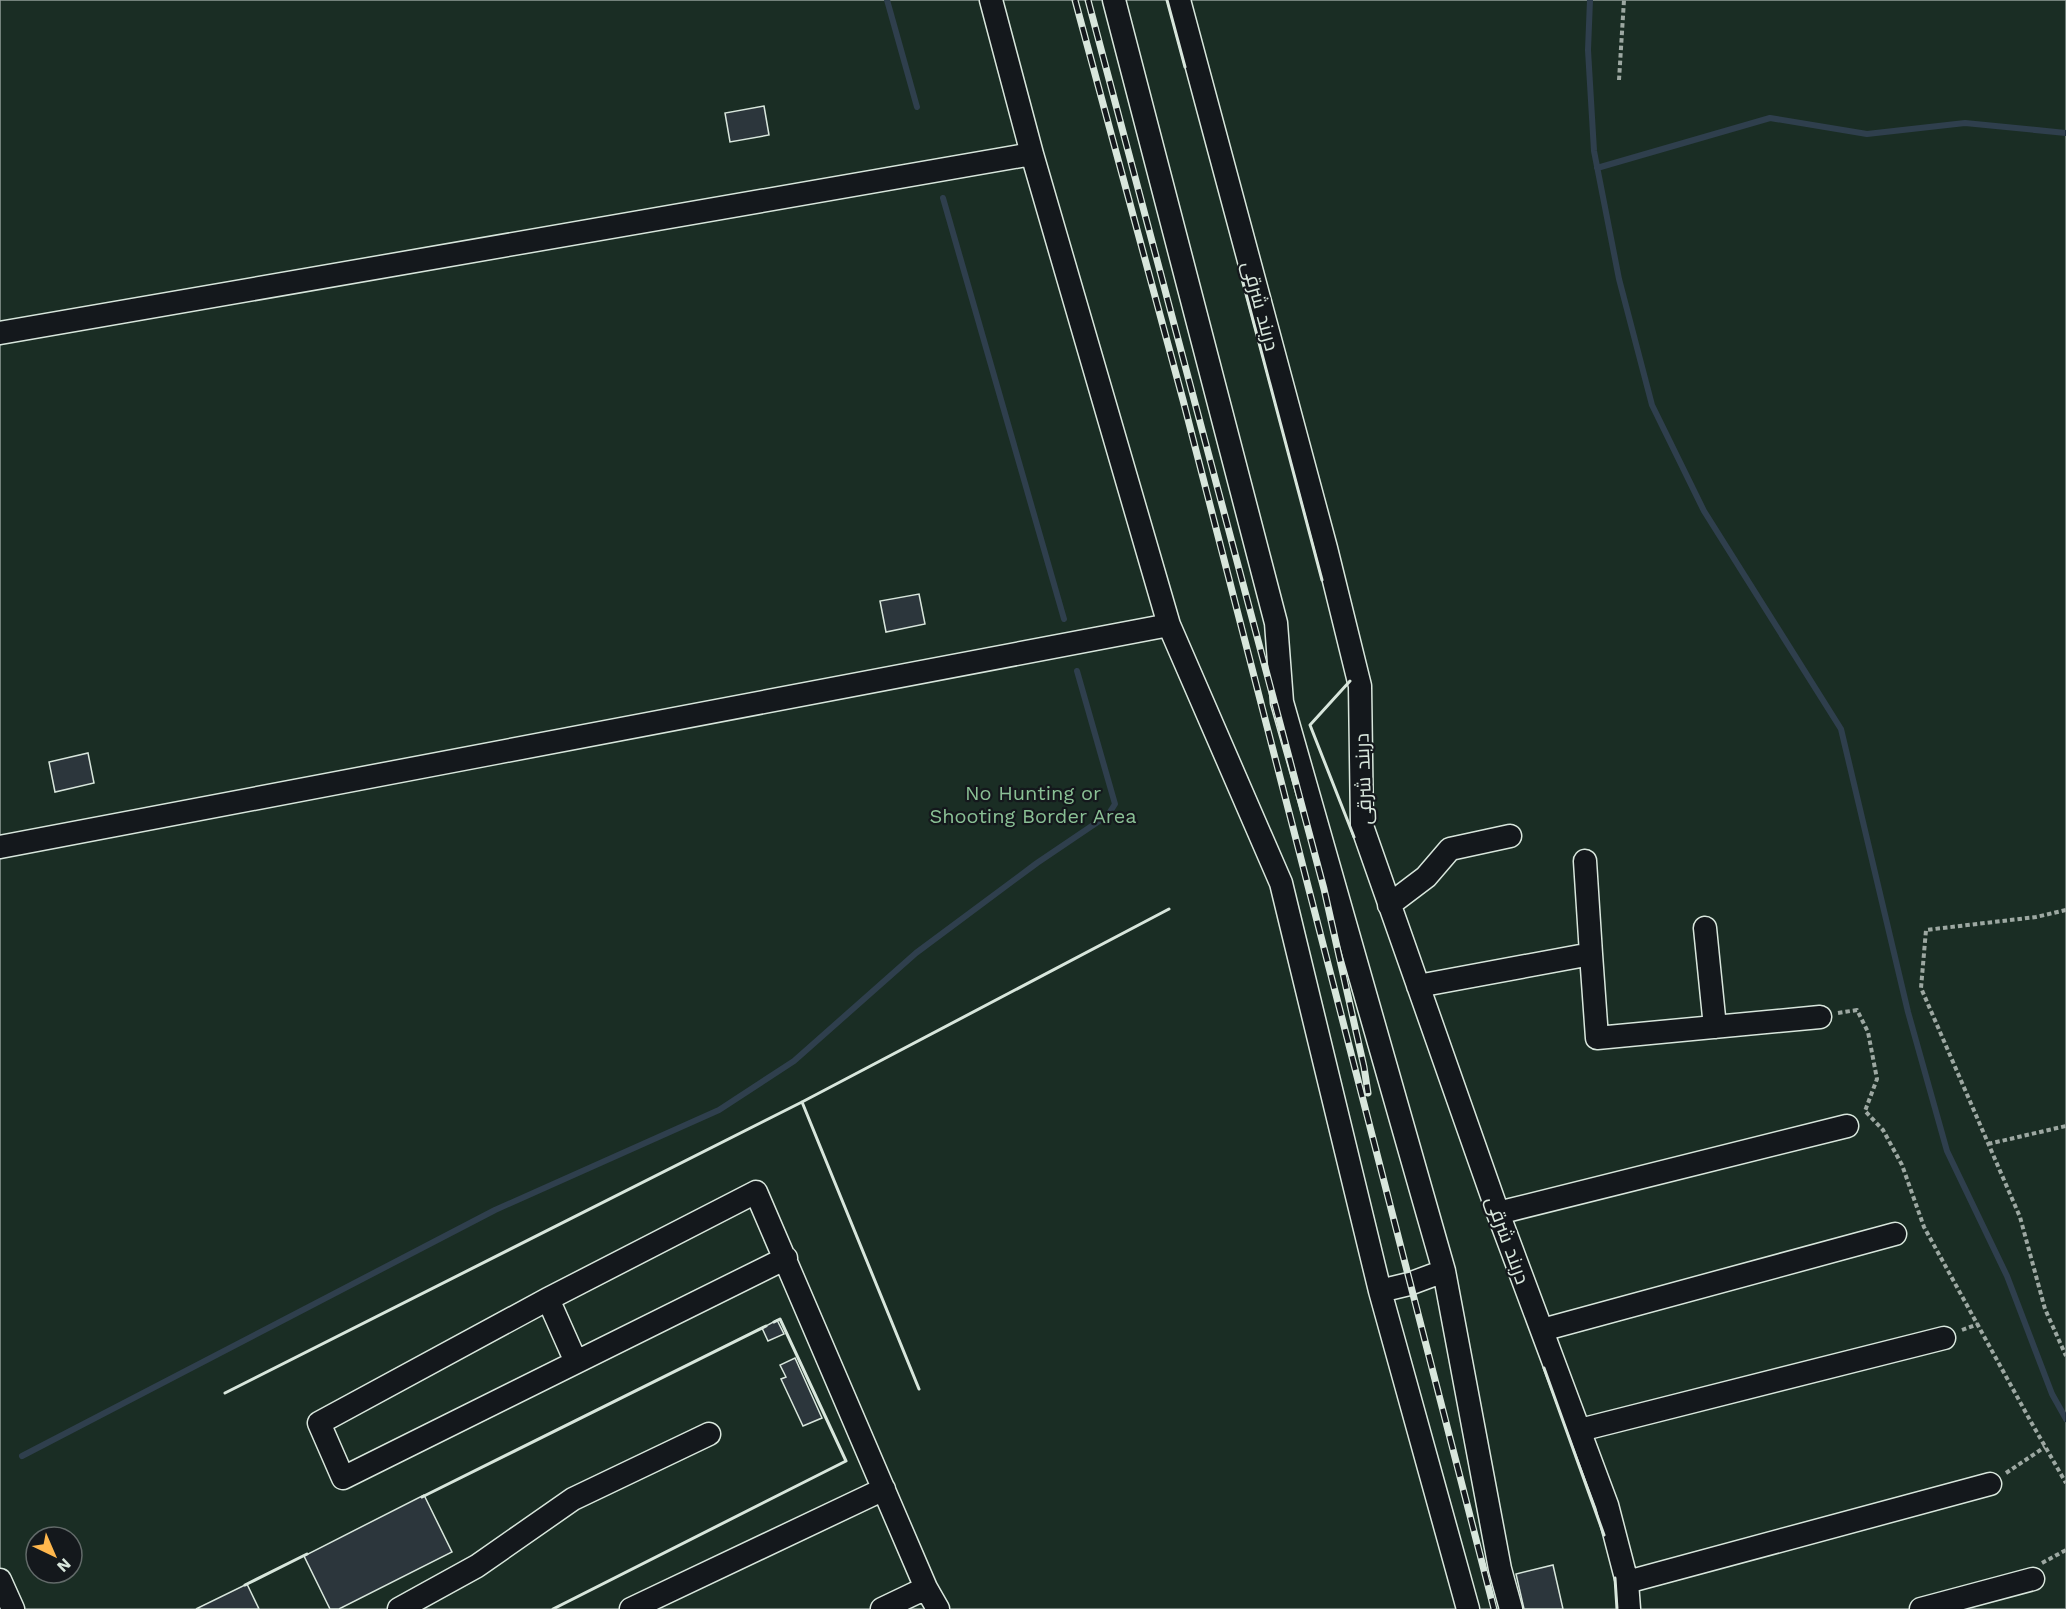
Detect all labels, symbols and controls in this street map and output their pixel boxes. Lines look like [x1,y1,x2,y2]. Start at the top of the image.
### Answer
street label: دربند شرقی [1237,259,1284,354]
street label: دربند شرقی [1349,733,1378,825]
park label: No Hunting or Shooting Border Area [929,781,1137,828]
street label: دربند شرقی [1480,1193,1535,1288]
north arrow [24,1525,84,1585]
text: N [53,1554,75,1576]

